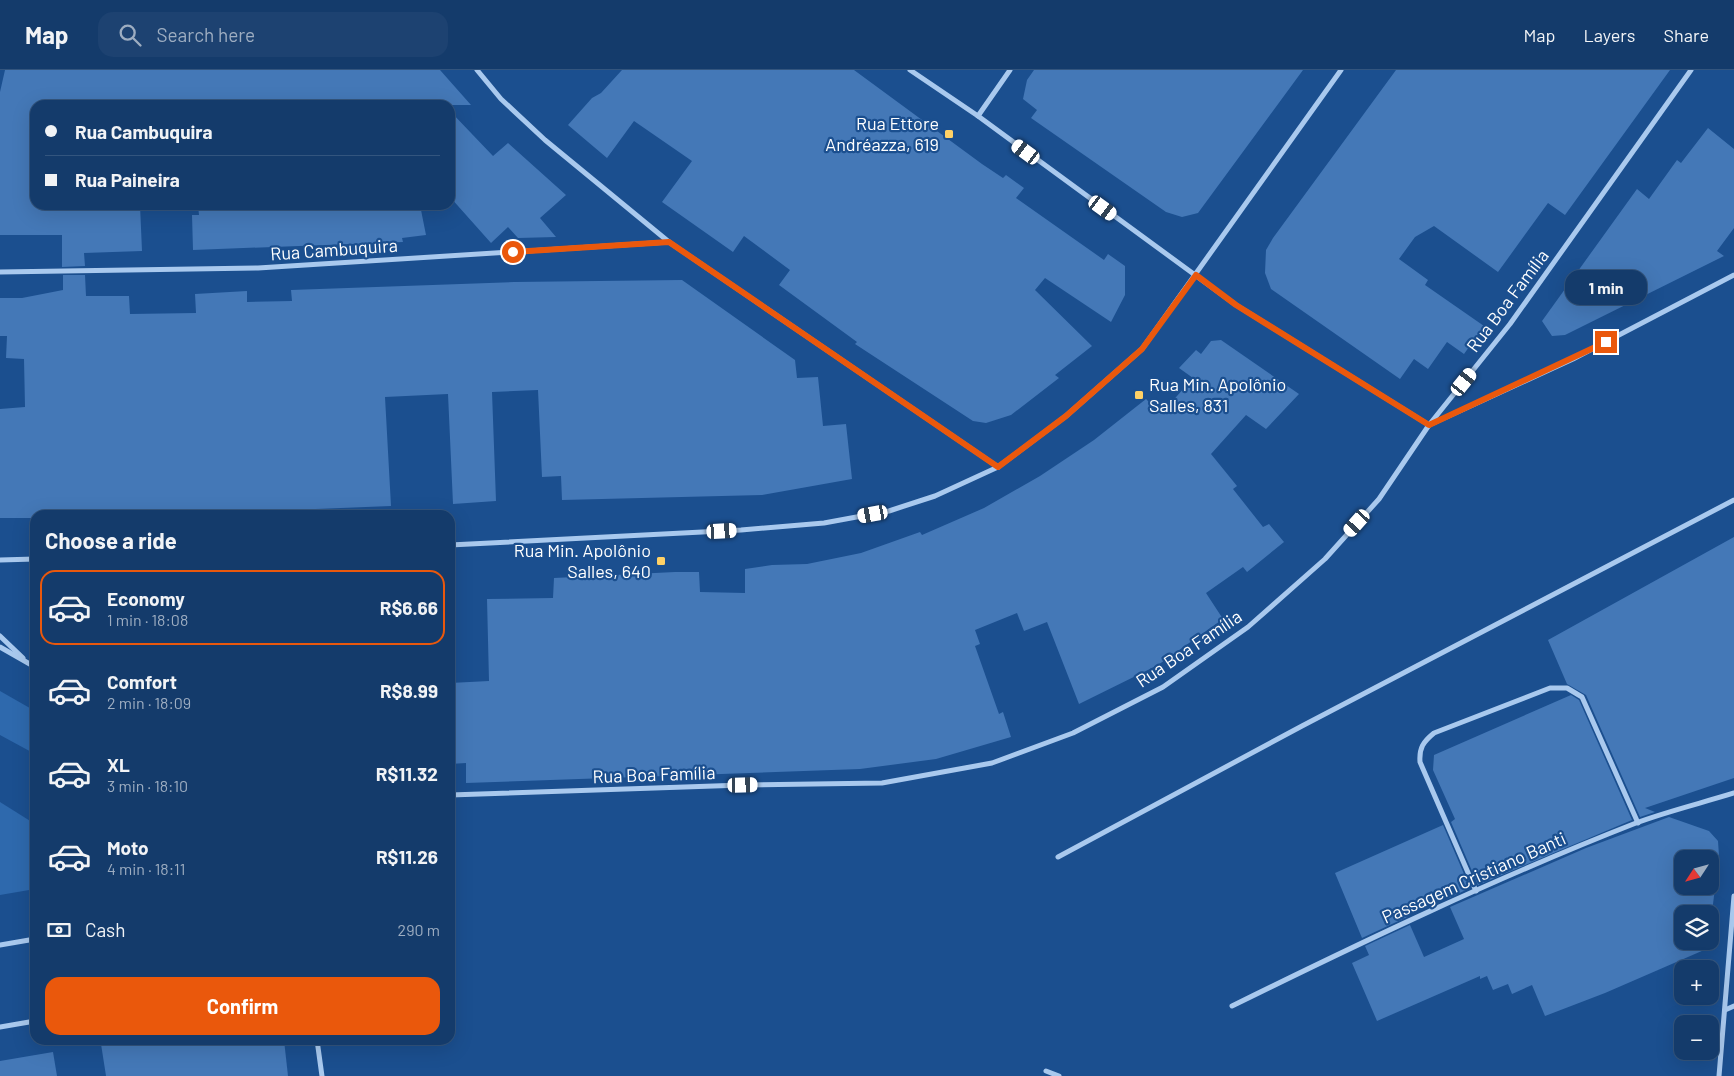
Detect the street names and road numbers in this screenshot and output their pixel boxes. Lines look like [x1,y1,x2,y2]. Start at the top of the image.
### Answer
street label: Rua Cambuquira [269,234,398,264]
street label: Rua Boa Família [1461,245,1553,356]
street label: Rua Boa Família [1131,605,1246,692]
street label: Rua Boa Família [592,761,716,787]
street label: Passagem Cristiano Banti [1378,827,1569,928]

